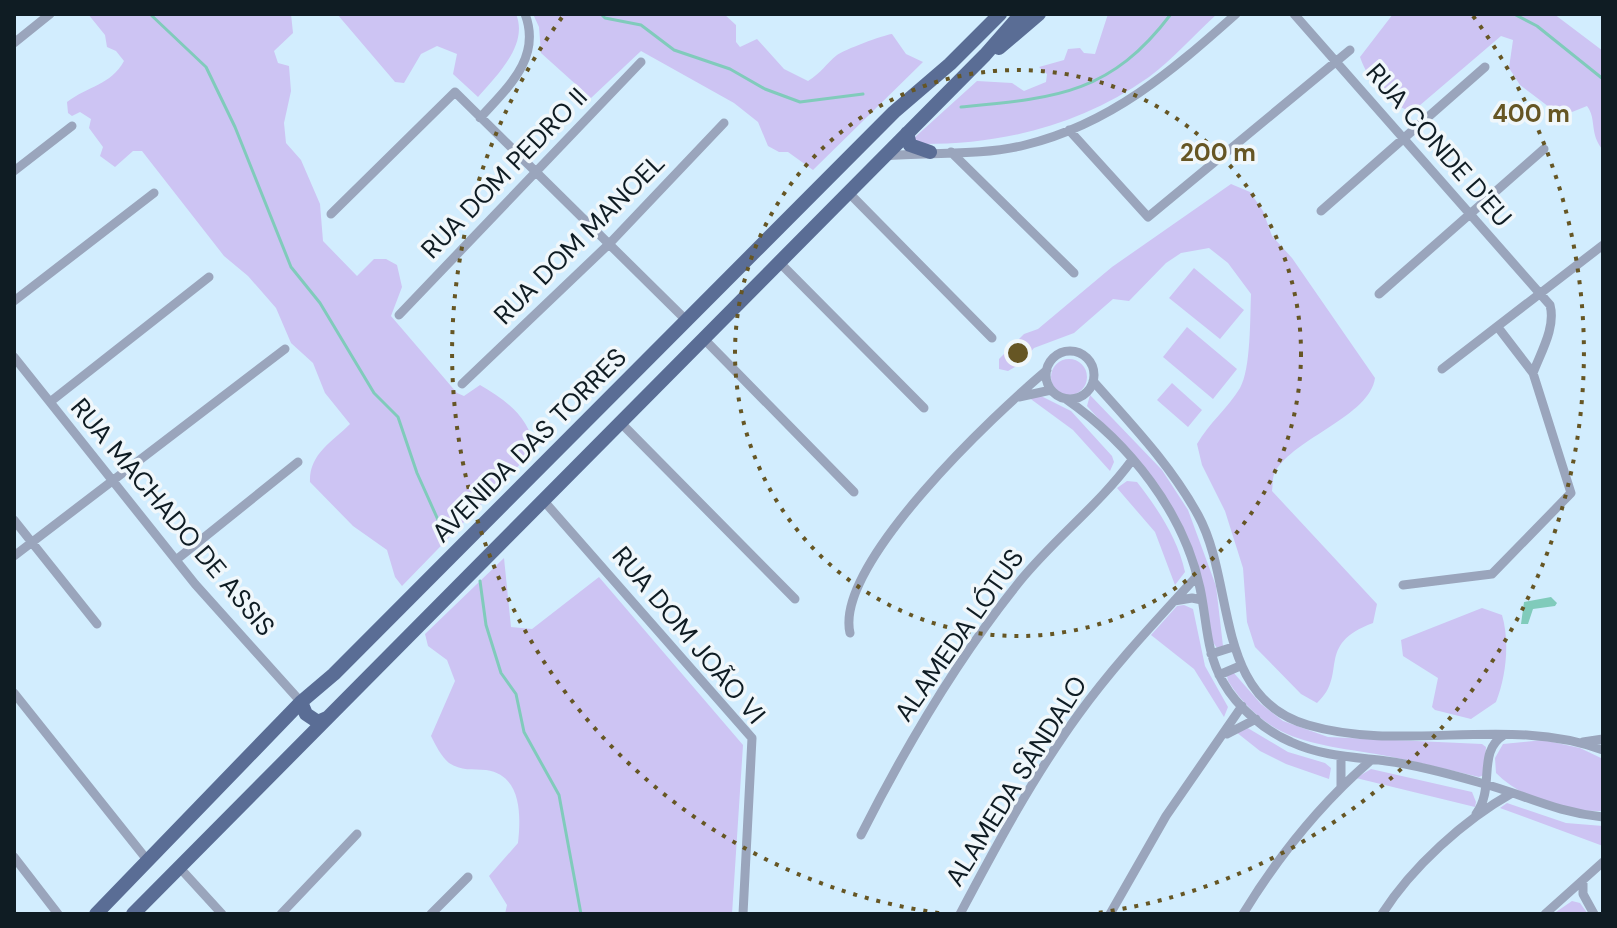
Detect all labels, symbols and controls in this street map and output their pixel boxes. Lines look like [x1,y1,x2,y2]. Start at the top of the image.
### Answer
street label: RUA CONDE D'EU [1359,56,1519,234]
street label: RUA DOM PEDRO II [414,80,594,266]
text: 400 m [1492,98,1570,129]
text: 200 m [1180,137,1256,168]
street label: RUA DOM MANOEL [486,146,672,332]
centre of rings [1004,339,1032,367]
street label: AVENIDA DAS TORRES [424,340,634,550]
street label: RUA MACHADO DE ASSIS [63,391,283,643]
street label: RUA DOM JOÃO VI [605,539,773,731]
street label: ALAMEDA LÓTUS [887,542,1031,728]
street label: ALAMEDA SÂNDALO [938,669,1094,893]

